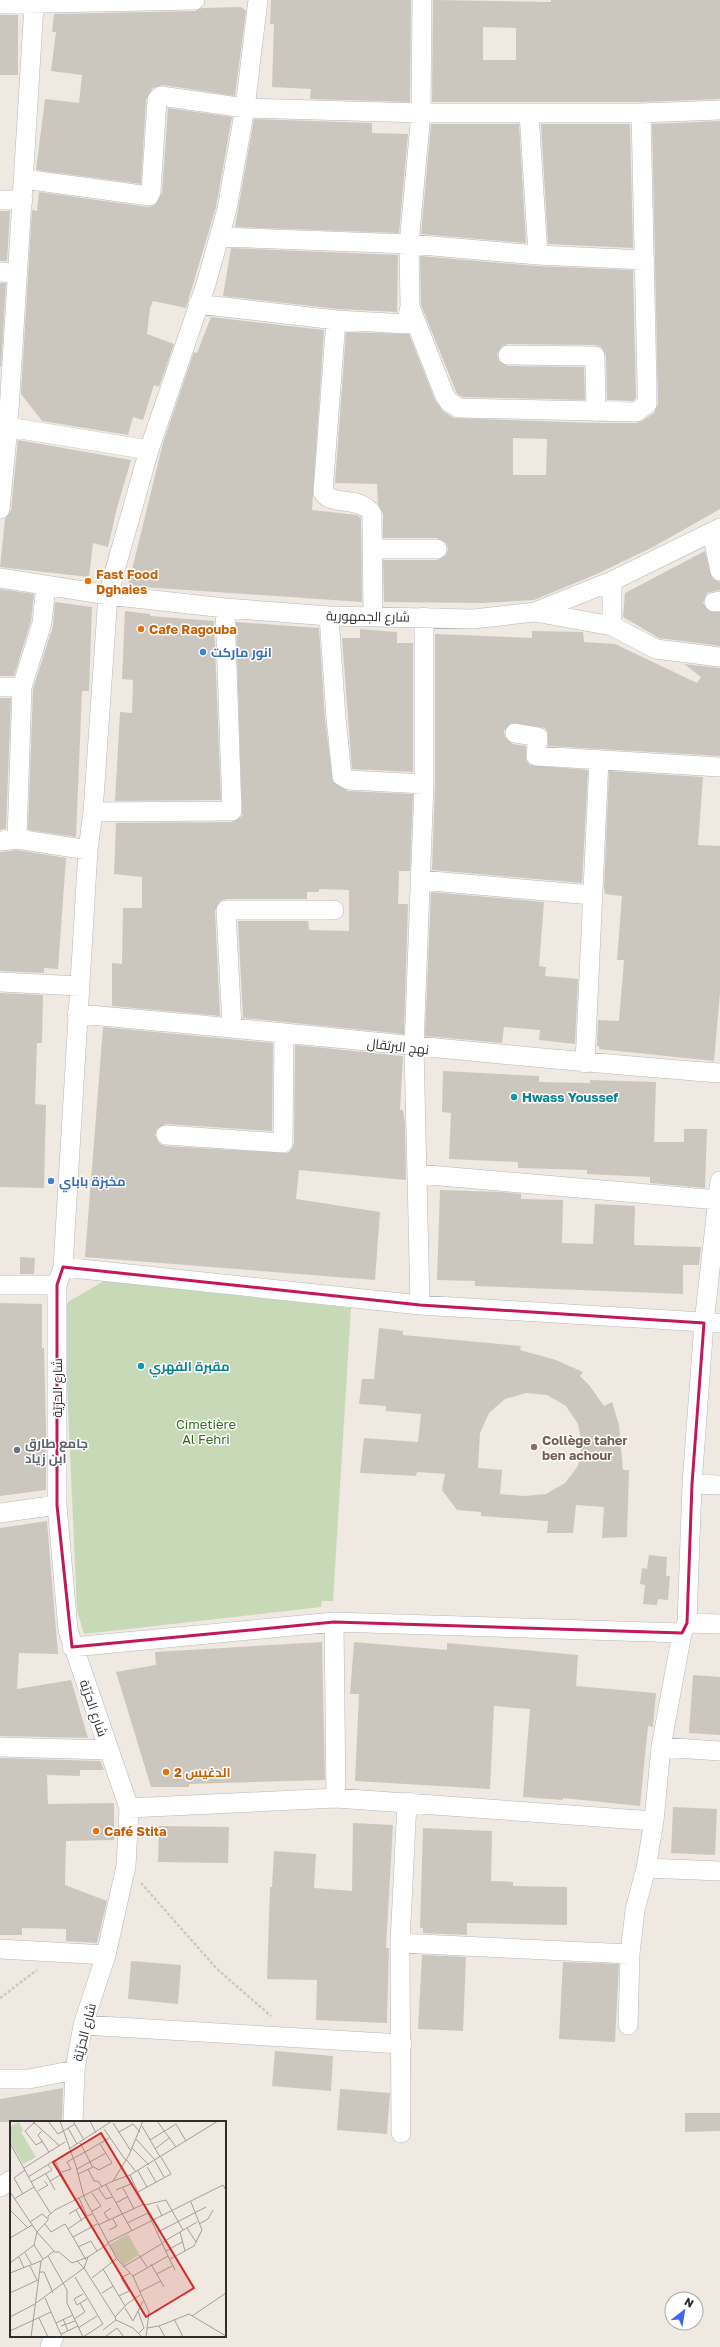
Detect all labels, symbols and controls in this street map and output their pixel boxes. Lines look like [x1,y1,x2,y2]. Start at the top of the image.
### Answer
place label: Fast Food Dghaies [96,566,158,597]
marker: Fast Food Dghaies [83,576,93,586]
street label: شارع الجمهورية [326,607,410,626]
place label: Cafe Ragouba [149,621,237,637]
marker: Cafe Ragouba [136,624,146,634]
place label: انور ماركت [211,644,272,661]
marker: انور ماركت [198,647,208,657]
street label: نهج البرتقال [366,1035,430,1058]
place label: Hwass Youssef [522,1089,618,1105]
marker: Hwass Youssef [509,1092,519,1102]
place label: مخبزة باباي [59,1173,126,1193]
marker: مخبزة باباي [46,1176,56,1186]
street label: شارع الحرّيّة [49,1358,66,1418]
place label: مقبرة الفهري [149,1358,230,1378]
marker: مقبرة الفهري [136,1361,146,1371]
park label: Cimetière Al Fehri [176,1416,236,1447]
place label: Collège taher ben achour [542,1432,628,1463]
place label: جامع طارق ابن زياد [25,1435,88,1467]
marker: Collège taher ben achour [529,1442,539,1452]
marker: جامع طارق ابن زياد [12,1445,22,1455]
street label: شارع الحرّيّة [76,1677,111,1739]
place label: الدغيس 2 [174,1764,231,1780]
marker: الدغيس 2 [161,1767,171,1777]
place label: Café Stita [104,1823,167,1839]
marker: Café Stita [91,1826,101,1836]
street label: شارع الحرّيّة [69,2001,100,2063]
inset map [10,2121,226,2337]
north arrow [664,2291,704,2331]
text: N [682,2294,696,2310]

